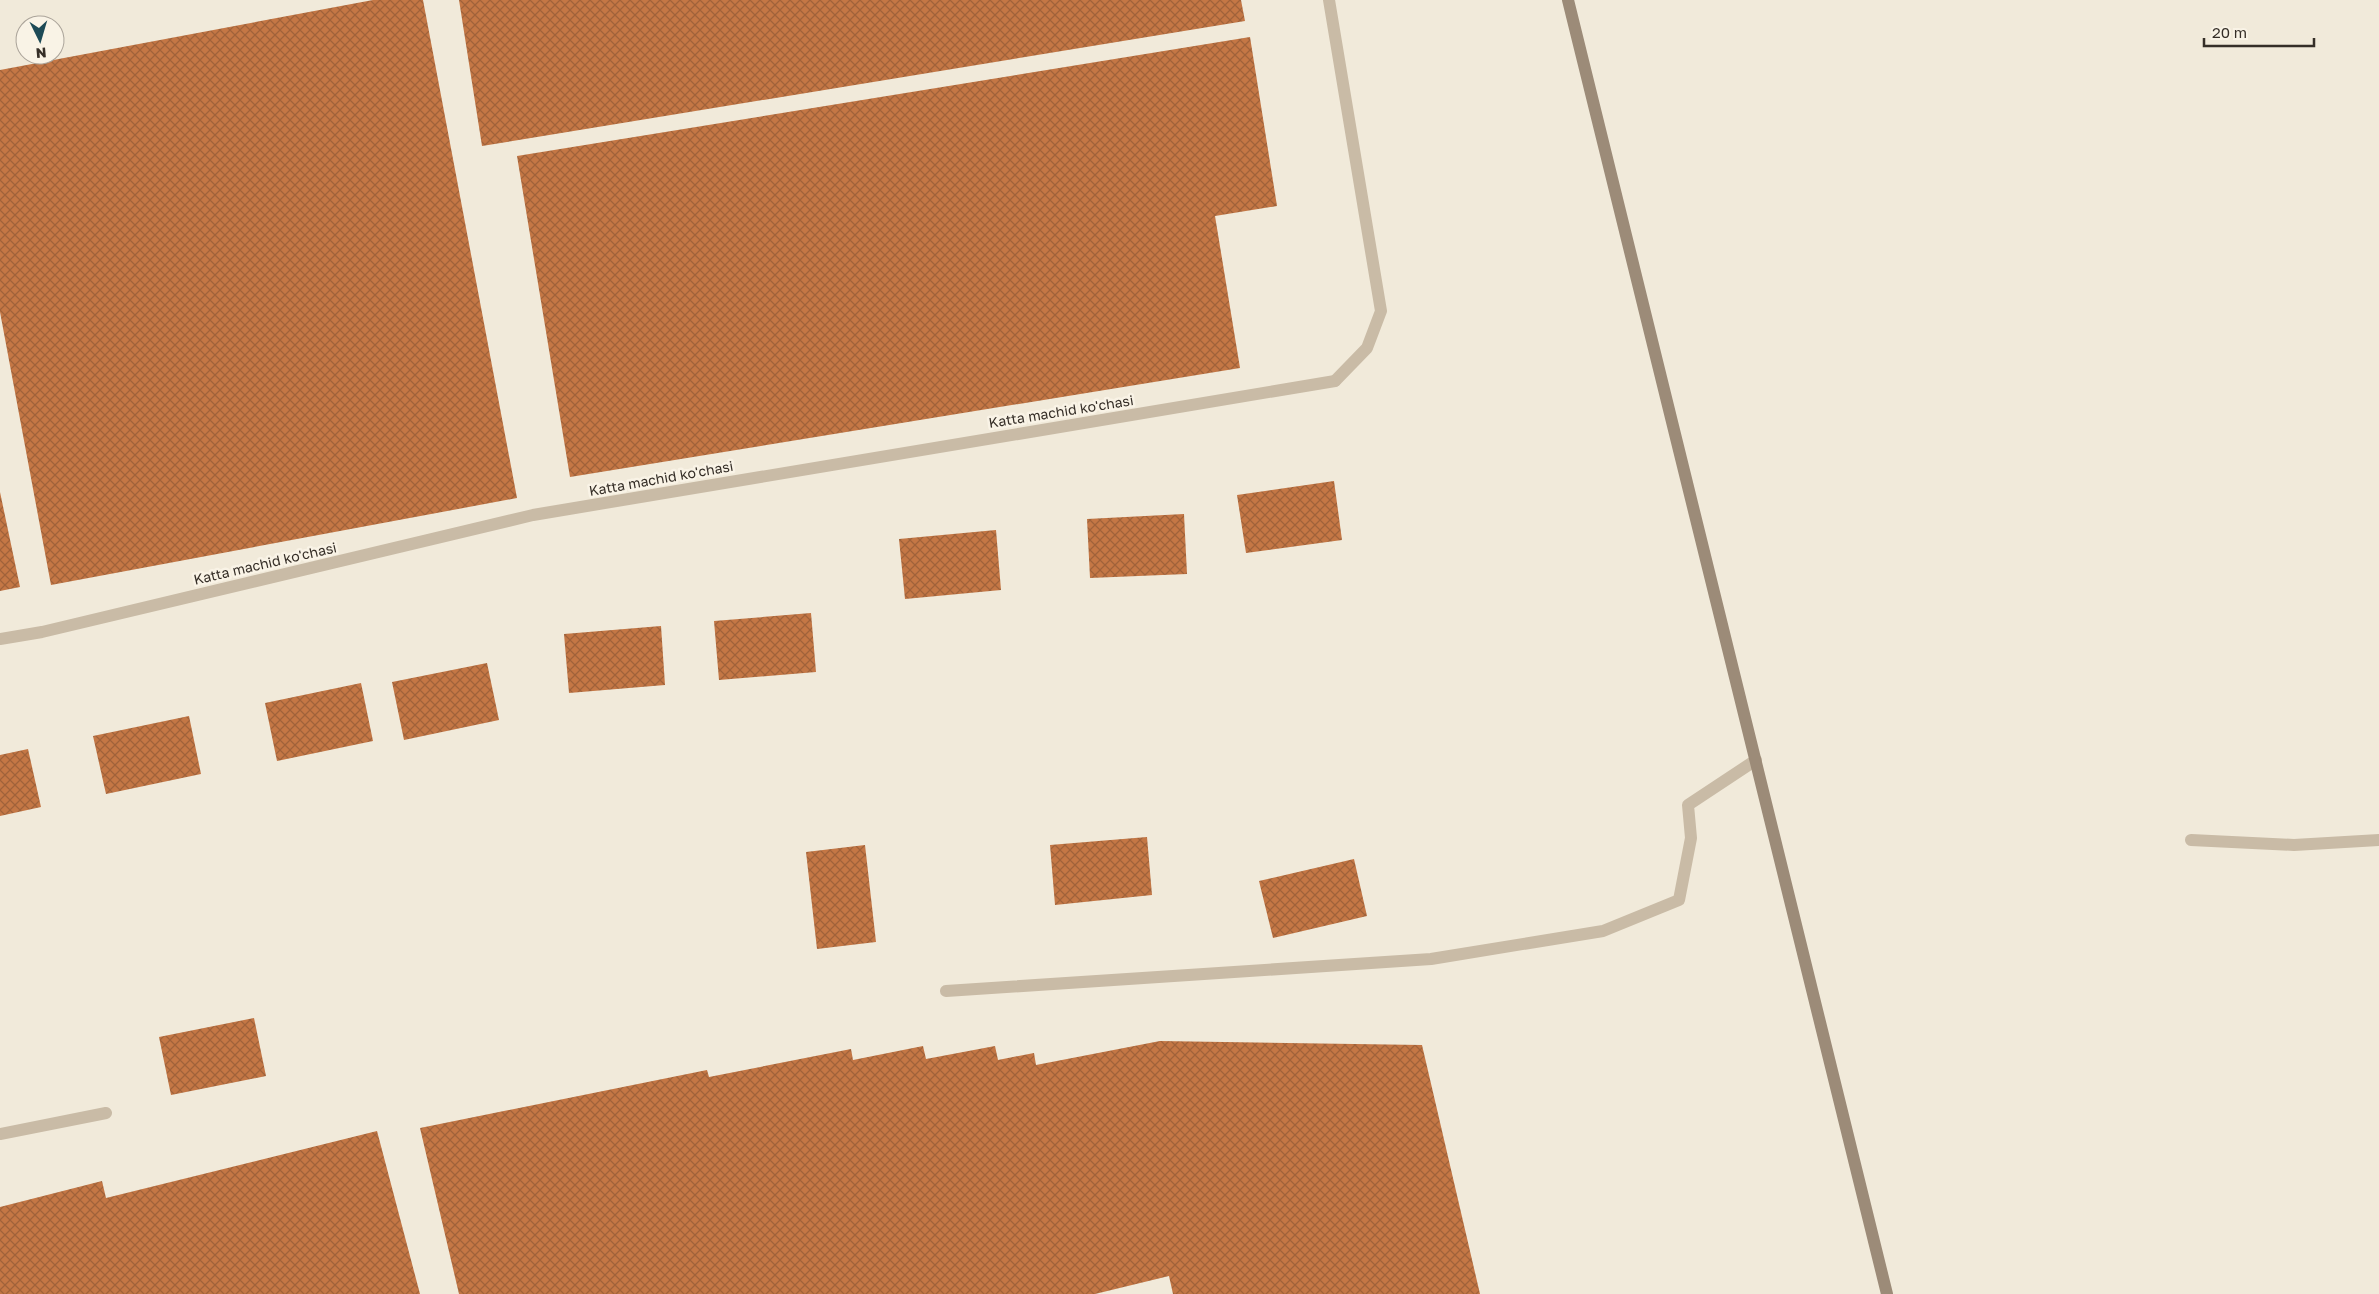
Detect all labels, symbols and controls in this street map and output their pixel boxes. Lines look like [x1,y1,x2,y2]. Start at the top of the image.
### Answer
north arrow [15,15,65,65]
scale bar [2204,15,2314,47]
text: 20 m [2212,23,2247,41]
text: N [35,45,47,62]
street label: Katta machid ko'chasi [987,391,1135,431]
street label: Katta machid ko'chasi [587,457,735,499]
street label: Katta machid ko'chasi [192,538,338,588]

